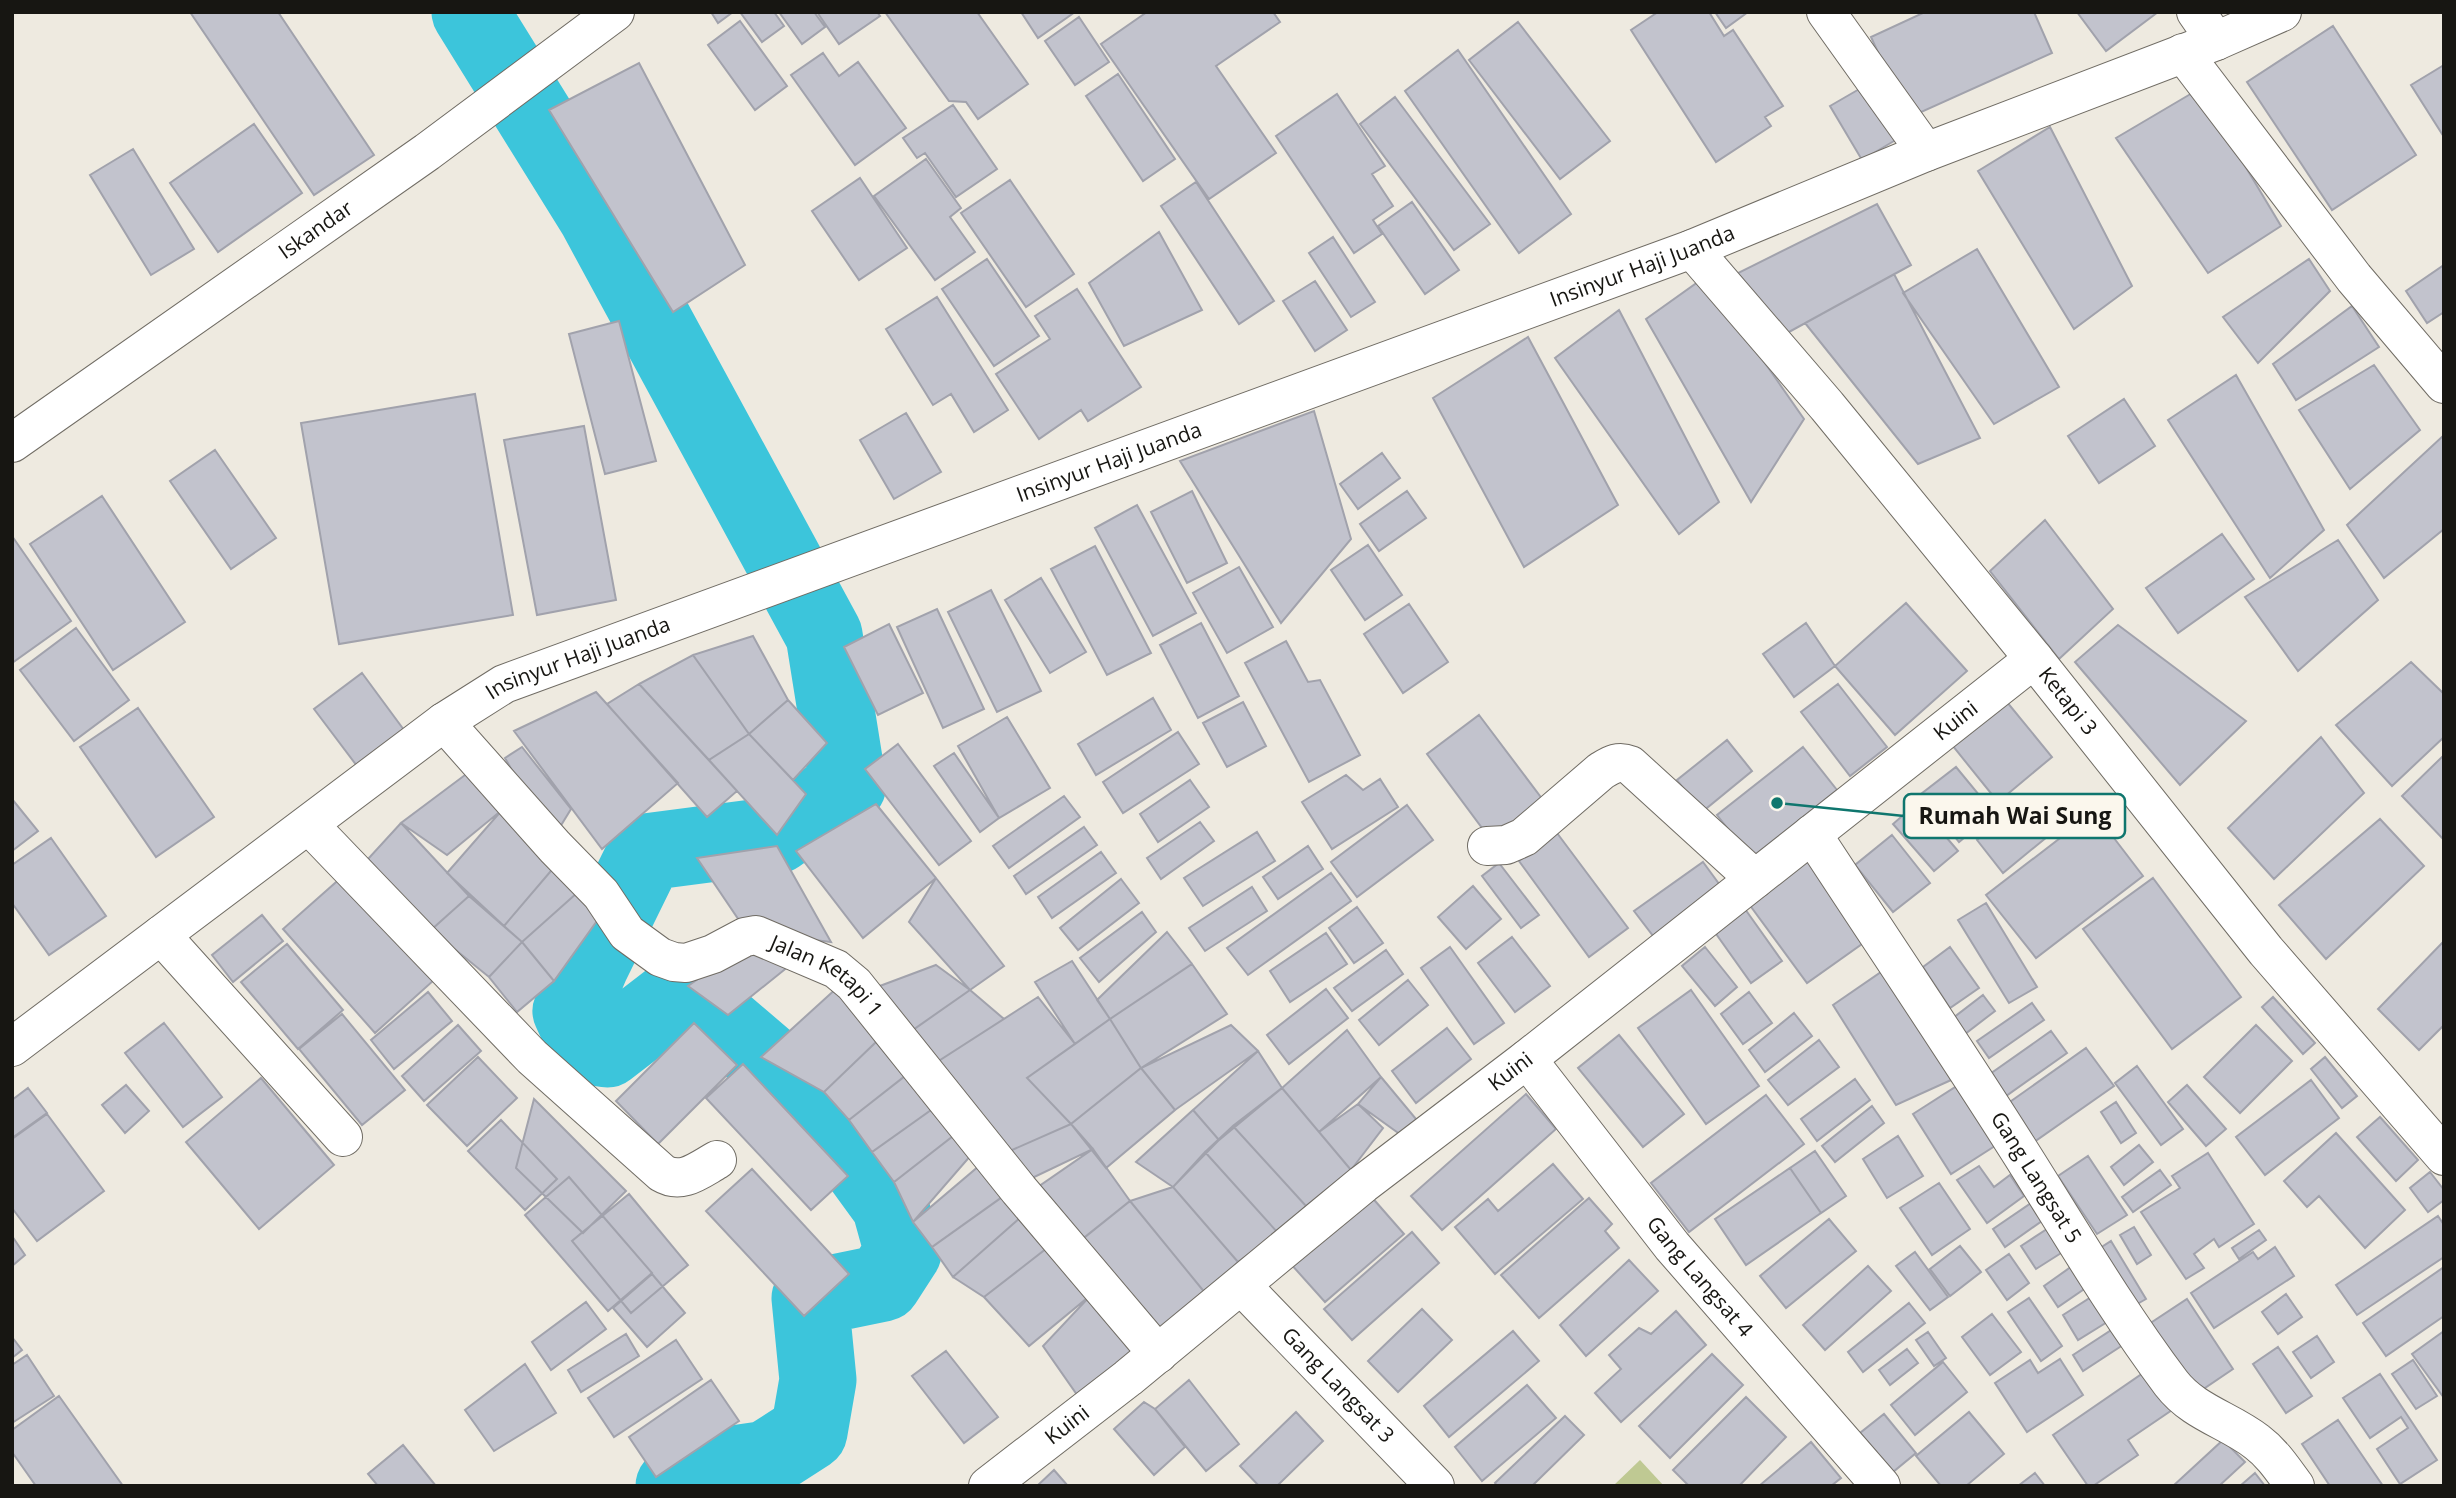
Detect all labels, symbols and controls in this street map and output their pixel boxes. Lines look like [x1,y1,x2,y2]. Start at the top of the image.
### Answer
street label: Iskandar [273,193,358,265]
street label: Insinyur Haji Juanda [1546,218,1738,313]
street label: Insinyur Haji Juanda [1012,415,1205,508]
street label: Insinyur Haji Juanda [480,609,674,705]
street label: Ketapi 3 [2033,661,2104,741]
street label: Kuini [1927,694,1983,746]
callout: Rumah Wai Sung [1904,794,2125,838]
text: Rumah Wai Sung [1919,799,2111,831]
street label: Jalan Ketapi 1 [764,927,890,1022]
street label: Kuini [1482,1045,1538,1097]
street label: Gang Langsat 5 [1985,1106,2088,1248]
street label: Gang Langsat 4 [1641,1210,1760,1342]
street label: Gang Langsat 3 [1276,1321,1401,1448]
street label: Kuini [1039,1398,1095,1450]

